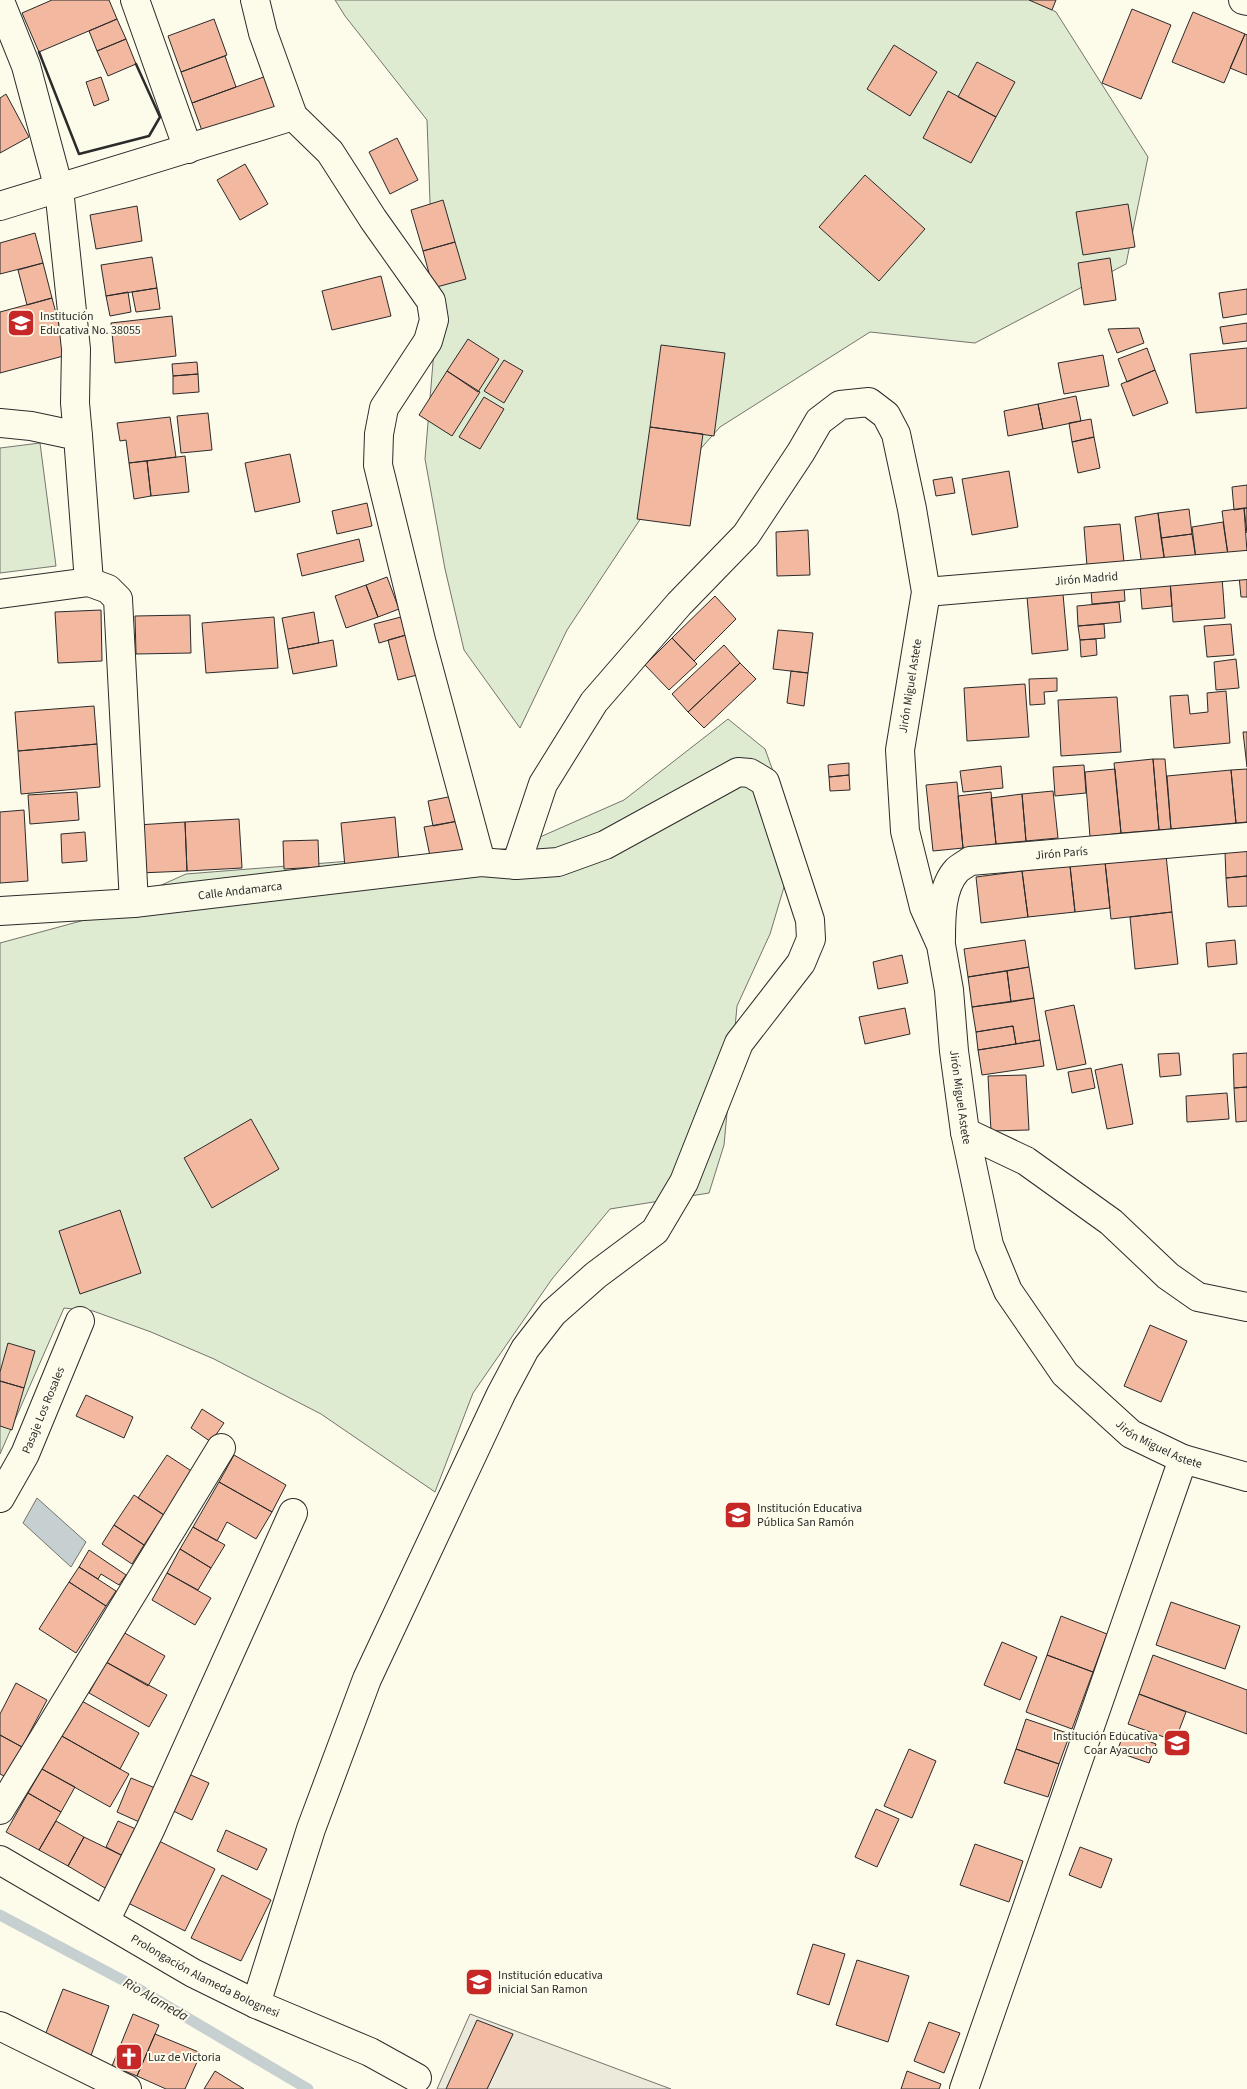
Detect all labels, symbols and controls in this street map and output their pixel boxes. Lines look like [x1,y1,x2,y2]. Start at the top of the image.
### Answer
school or university icon: Institución Educativa No. 38055 [6,308,36,338]
place label: Institución Educativa No. 38055 [40,308,141,339]
street label: Jirón Madrid [1054,568,1119,590]
street label: Jirón Miguel Astete [895,638,926,734]
street label: Jirón París [1034,843,1088,864]
street label: Calle Andamarca [197,878,283,904]
street label: Jirón Miguel Astete [945,1049,975,1146]
street label: Pasaje Los Rosales [18,1364,69,1456]
street label: Jirón Miguel Astete [1112,1416,1204,1473]
school or university icon: Institución Educativa Pública San Ramón [723,1500,753,1530]
place label: Institución Educativa Pública San Ramón [757,1500,862,1531]
place label: Institución Educativa Coar Ayacucho [1053,1728,1158,1759]
school or university icon: Institución Educativa Coar Ayacucho [1162,1728,1192,1758]
street label: Prolongación Alameda Bolognesi [128,1930,282,2022]
school or university icon: Institución educativa inicial San Ramon [464,1967,494,1997]
place label: Institución educativa inicial San Ramon [498,1967,603,1998]
water label: Rio Alameda [119,1973,192,2027]
church icon: Luz de Victoria [114,2042,144,2072]
place label: Luz de Victoria [148,2049,221,2066]

